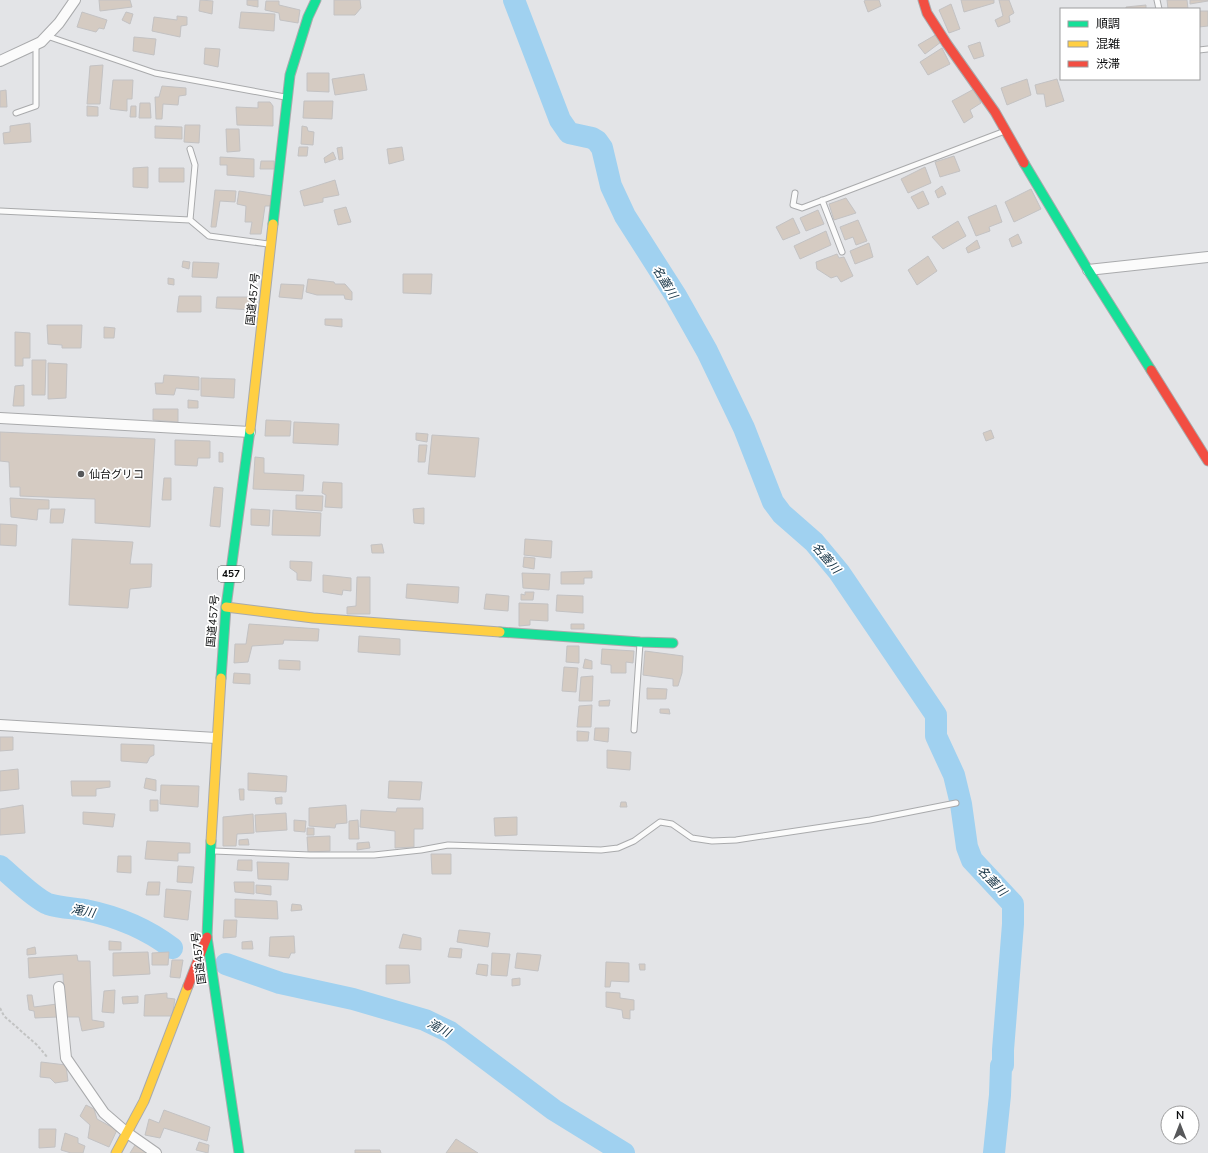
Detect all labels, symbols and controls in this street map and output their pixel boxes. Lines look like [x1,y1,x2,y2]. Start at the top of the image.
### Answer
legend [1060,8,1200,80]
text: 順調 [1096,16,1120,32]
text: 混雑 [1096,36,1120,52]
text: 渋滞 [1096,56,1120,72]
water label: 名蓋川 [649,262,682,303]
street label: 国道457号 [243,272,263,326]
place label: 仙台グリコ [89,467,144,482]
marker: 仙台グリコ [76,469,86,479]
water label: 名蓋川 [808,539,845,578]
road number: 457 [218,566,244,582]
street label: 国道457号 [203,594,223,648]
water label: 名蓋川 [974,862,1012,901]
water label: 滝川 [70,901,98,922]
street label: 国道457号 [188,931,210,985]
water label: 滝川 [425,1015,455,1042]
north arrow [1160,1105,1200,1145]
text: N [1176,1108,1184,1123]

